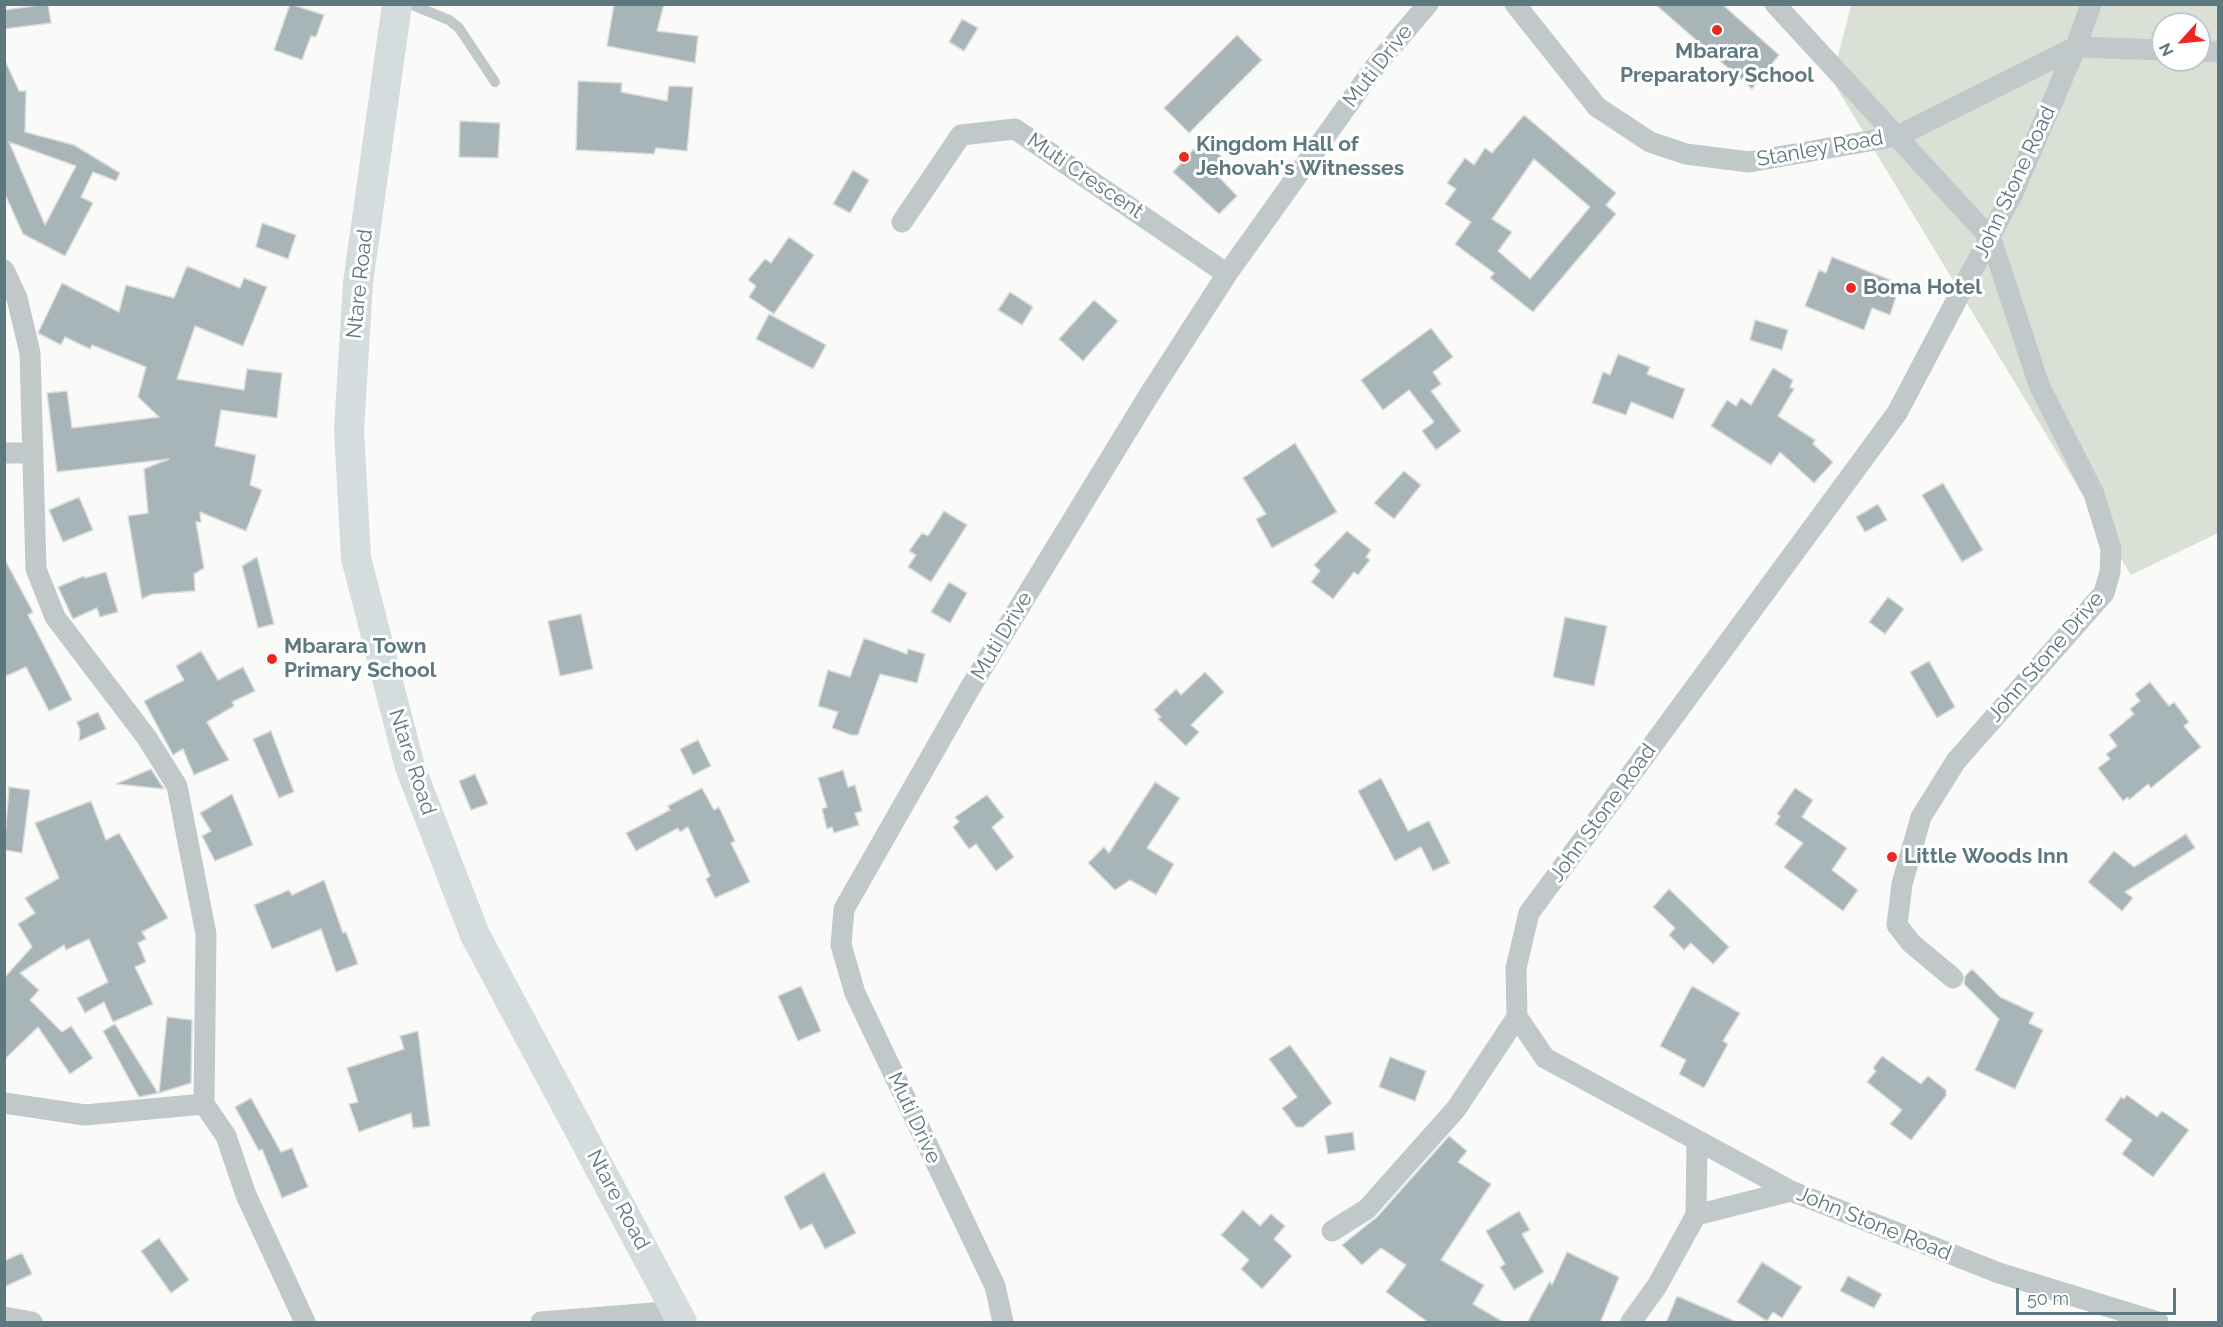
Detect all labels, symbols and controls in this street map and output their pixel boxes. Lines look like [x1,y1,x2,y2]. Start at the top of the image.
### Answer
north arrow [2151,12,2211,72]
street label: Muti Drive [1338,20,1418,112]
marker: Mbarara Preparatory School [1710,23,1724,37]
place label: Mbarara Preparatory School [1620,39,1814,89]
text: N [2155,40,2178,59]
street label: John Stone Road [1969,102,2061,262]
street label: Stanley Road [1755,125,1885,173]
street label: Muti Crescent [1022,128,1148,224]
place label: Kingdom Hall of Jehovah's Witnesses [1196,132,1404,182]
marker: Kingdom Hall of Jehovah's Witnesses [1177,150,1191,164]
street label: Ntare Road [342,228,378,340]
place label: Boma Hotel [1863,275,1982,301]
marker: Boma Hotel [1844,281,1858,295]
street label: John Stone Drive [1983,587,2109,727]
street label: Muti Drive [966,588,1038,684]
place label: Mbarara Town Primary School [284,634,436,684]
marker: Mbarara Town Primary School [265,652,279,666]
street label: Ntare Road [383,706,441,818]
street label: John Stone Road [1544,739,1662,887]
place label: Little Woods Inn [1904,844,2068,870]
marker: Little Woods Inn [1885,850,1899,864]
street label: Muti Drive [882,1068,946,1168]
street label: Ntare Road [581,1146,655,1254]
street label: John Stone Road [1793,1182,1955,1266]
scale bar [2019,1276,2180,1314]
text: 50 m [2027,1288,2069,1309]

